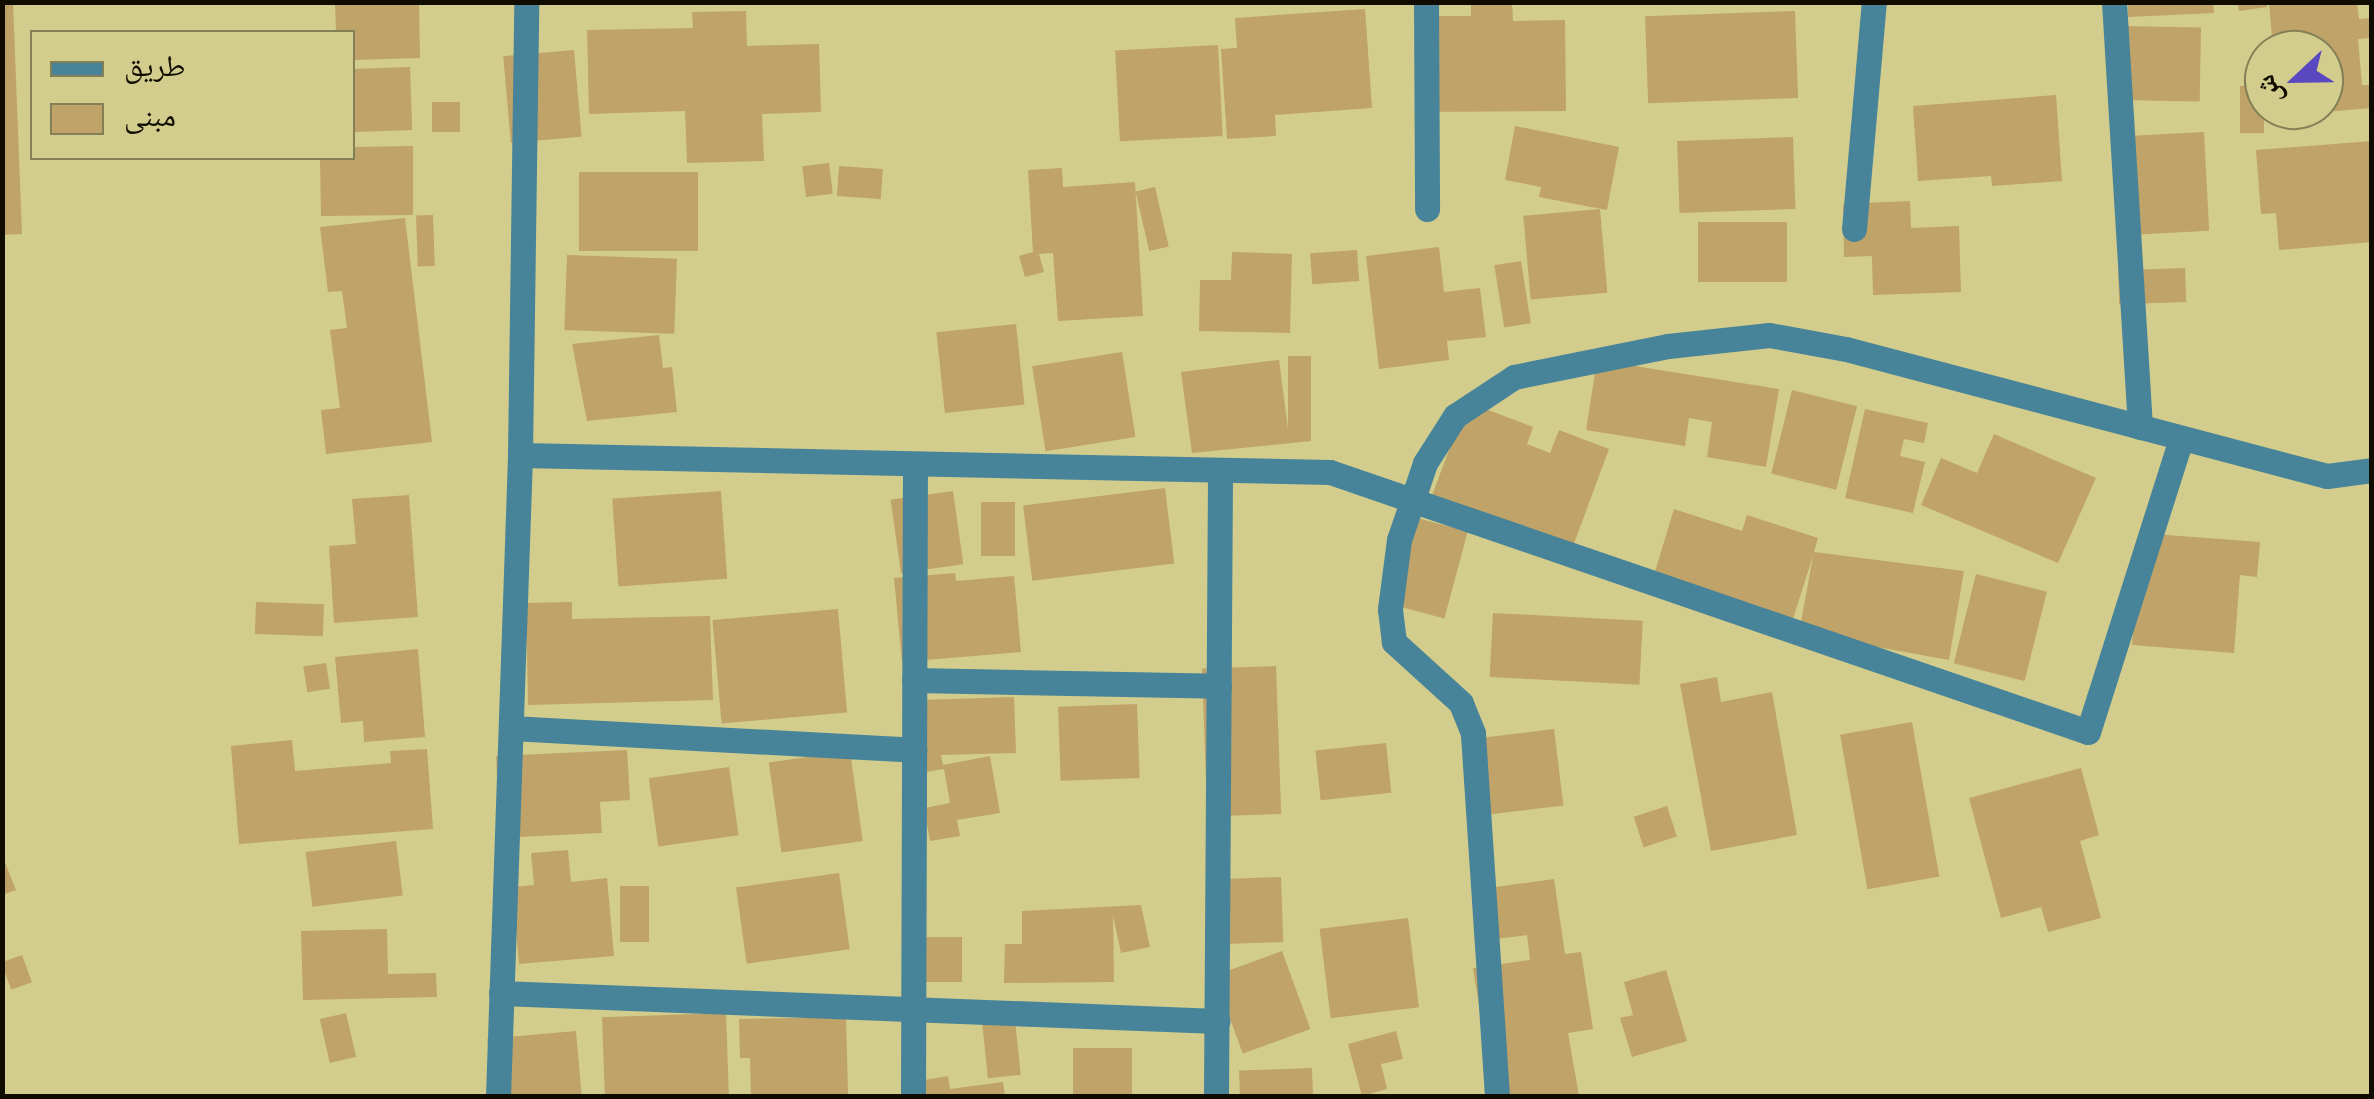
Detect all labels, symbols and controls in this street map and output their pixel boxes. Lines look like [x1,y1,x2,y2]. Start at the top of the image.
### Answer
legend [30,30,355,160]
north arrow [2244,30,2344,130]
text: طريق [124,47,185,84]
text: ش [2247,70,2289,111]
text: مبنى [124,97,176,134]

